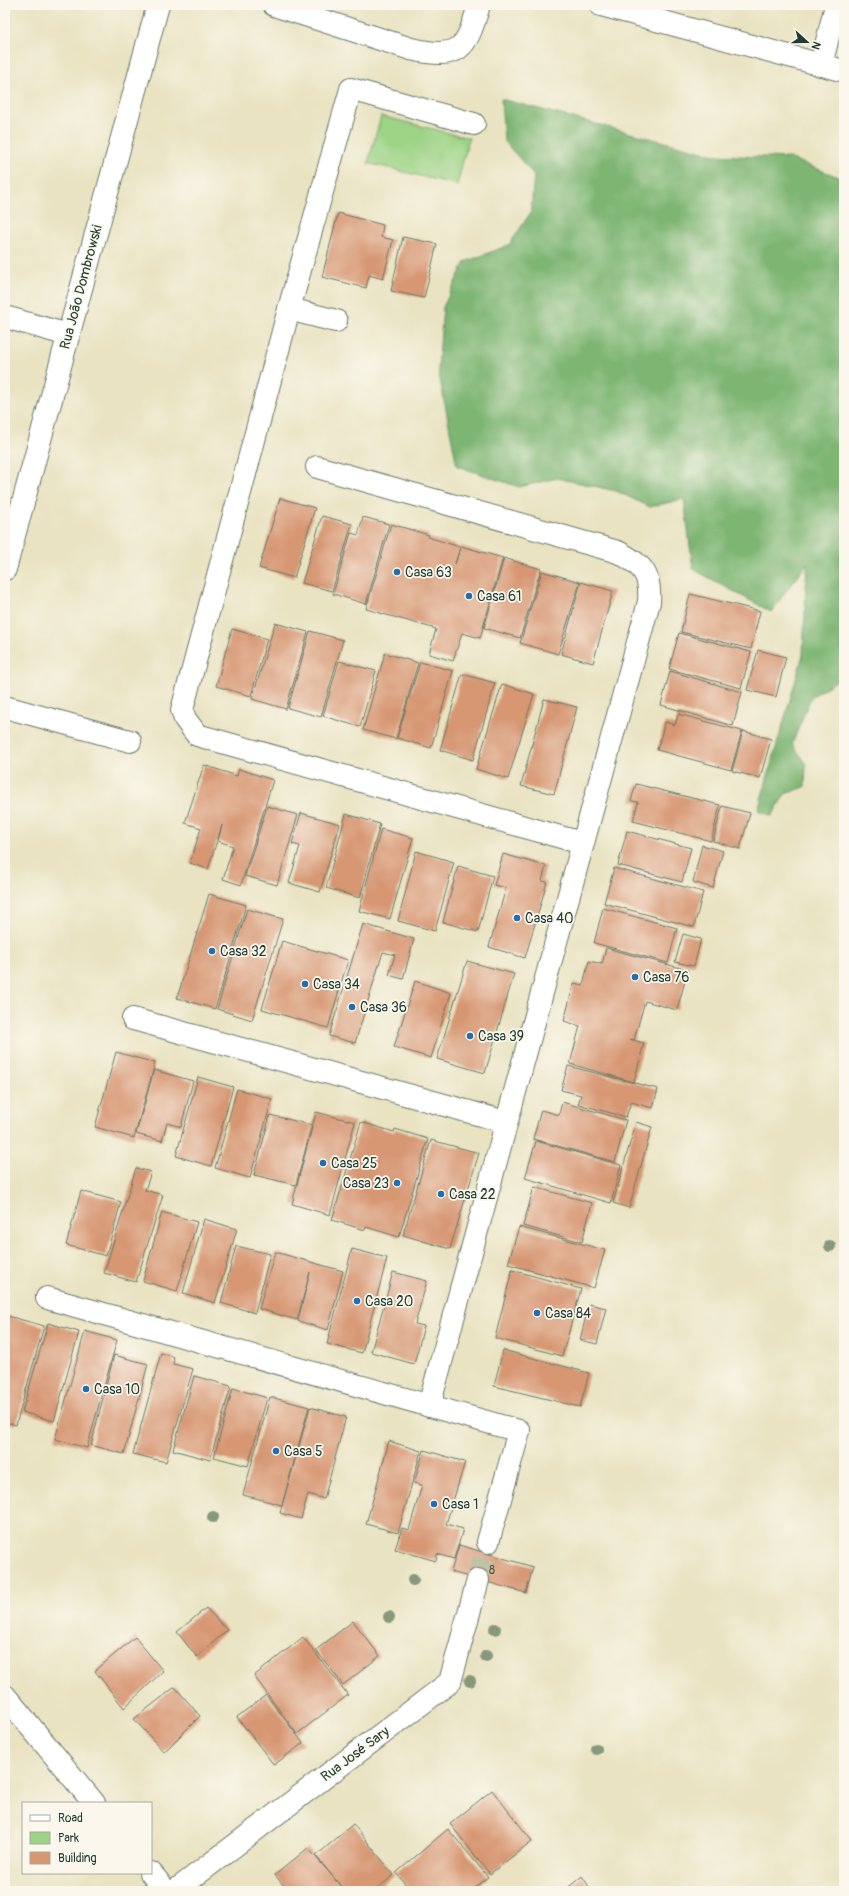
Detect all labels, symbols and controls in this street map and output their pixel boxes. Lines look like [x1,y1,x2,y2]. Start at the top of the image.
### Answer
north arrow [787,22,827,62]
text: N [808,40,823,52]
street label: Rua João Dombrowski [56,222,106,351]
place label: Casa 63 [405,564,452,581]
marker: Casa 63 [392,567,402,577]
place label: Casa 61 [477,588,522,605]
marker: Casa 61 [464,591,474,601]
place label: Casa 40 [525,910,574,927]
marker: Casa 40 [512,913,522,923]
place label: Casa 32 [220,943,267,960]
marker: Casa 32 [207,946,217,956]
place label: Casa 76 [643,969,690,986]
marker: Casa 76 [630,972,640,982]
place label: Casa 34 [313,976,360,993]
marker: Casa 34 [300,979,310,989]
place label: Casa 36 [360,999,407,1016]
marker: Casa 36 [347,1002,357,1012]
place label: Casa 39 [478,1028,524,1045]
marker: Casa 39 [465,1031,475,1041]
place label: Casa 25 [331,1155,377,1172]
marker: Casa 25 [318,1158,328,1168]
place label: Casa 23 [343,1175,389,1192]
marker: Casa 23 [392,1178,402,1188]
place label: Casa 22 [449,1186,496,1203]
marker: Casa 22 [436,1189,446,1199]
place label: Casa 20 [365,1293,413,1310]
marker: Casa 20 [352,1296,362,1306]
place label: Casa 84 [545,1305,591,1322]
marker: Casa 84 [532,1308,542,1318]
place label: Casa 10 [94,1381,140,1398]
marker: Casa 10 [81,1384,91,1394]
place label: Casa 5 [284,1443,323,1460]
marker: Casa 5 [271,1446,281,1456]
place label: Casa 1 [442,1496,478,1513]
marker: Casa 1 [429,1499,439,1509]
house number: 8 [489,1563,495,1578]
street label: Rua José Sary [317,1723,393,1785]
legend [22,1802,152,1874]
text: Road [58,1811,83,1826]
text: Park [58,1831,79,1846]
text: Building [58,1851,97,1866]

